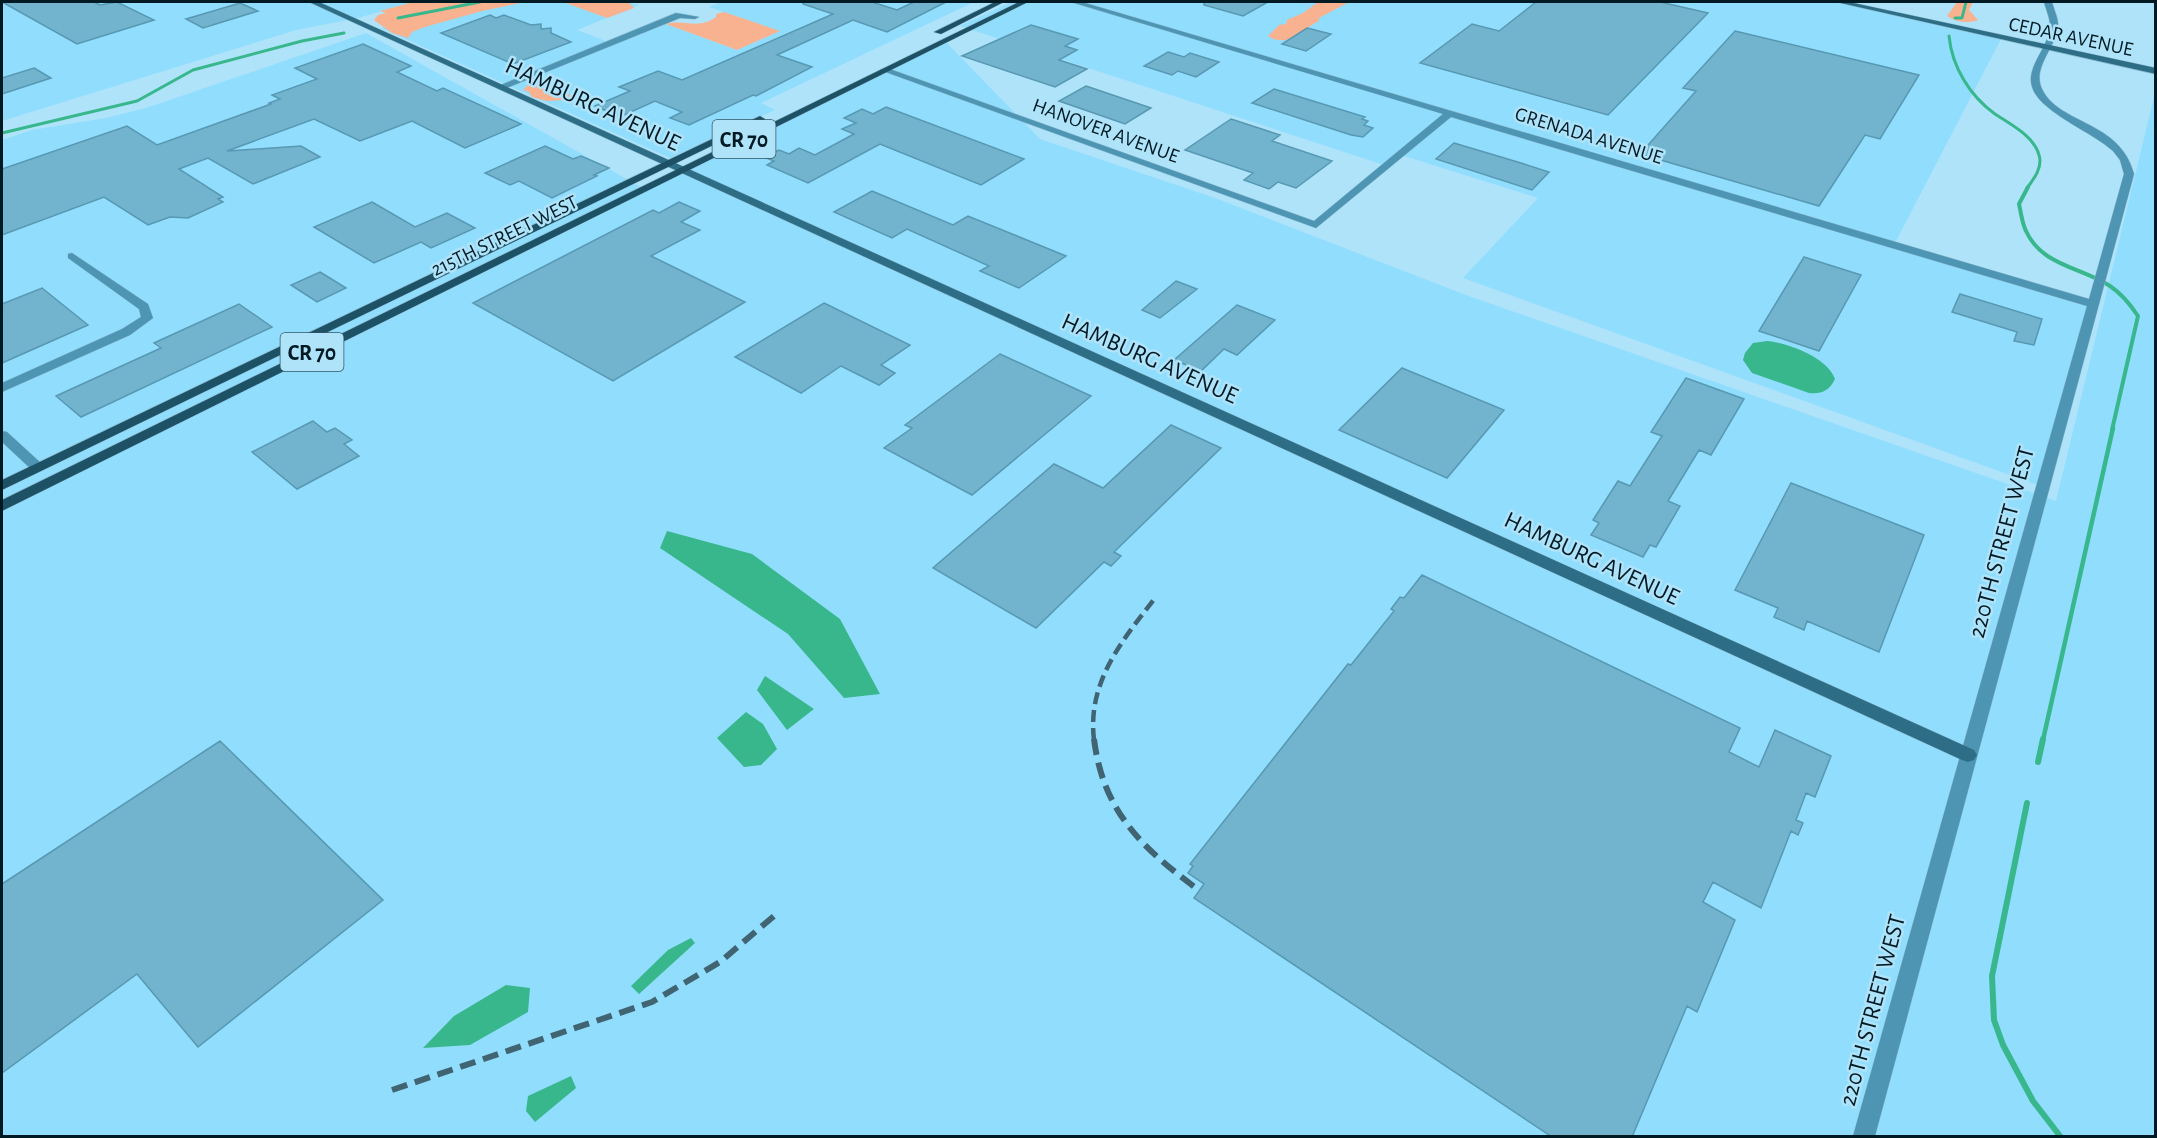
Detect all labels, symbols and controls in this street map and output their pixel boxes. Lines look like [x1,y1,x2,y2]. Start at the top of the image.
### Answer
street label: CEDAR AVENUE [2007,14,2135,60]
street label: HAMBURG AVENUE [501,54,684,156]
street label: HANOVER AVENUE [1030,95,1182,167]
street label: GRENADA AVENUE [1512,104,1665,168]
road number: CR 70 [712,120,776,158]
street label: 215TH STREET WEST [428,192,581,280]
street label: HAMBURG AVENUE [1058,309,1242,409]
road number: CR 70 [280,333,344,371]
street label: 220TH STREET WEST [1965,444,2039,641]
street label: HAMBURG AVENUE [1500,508,1683,610]
street label: 220TH STREET WEST [1836,912,1910,1109]

